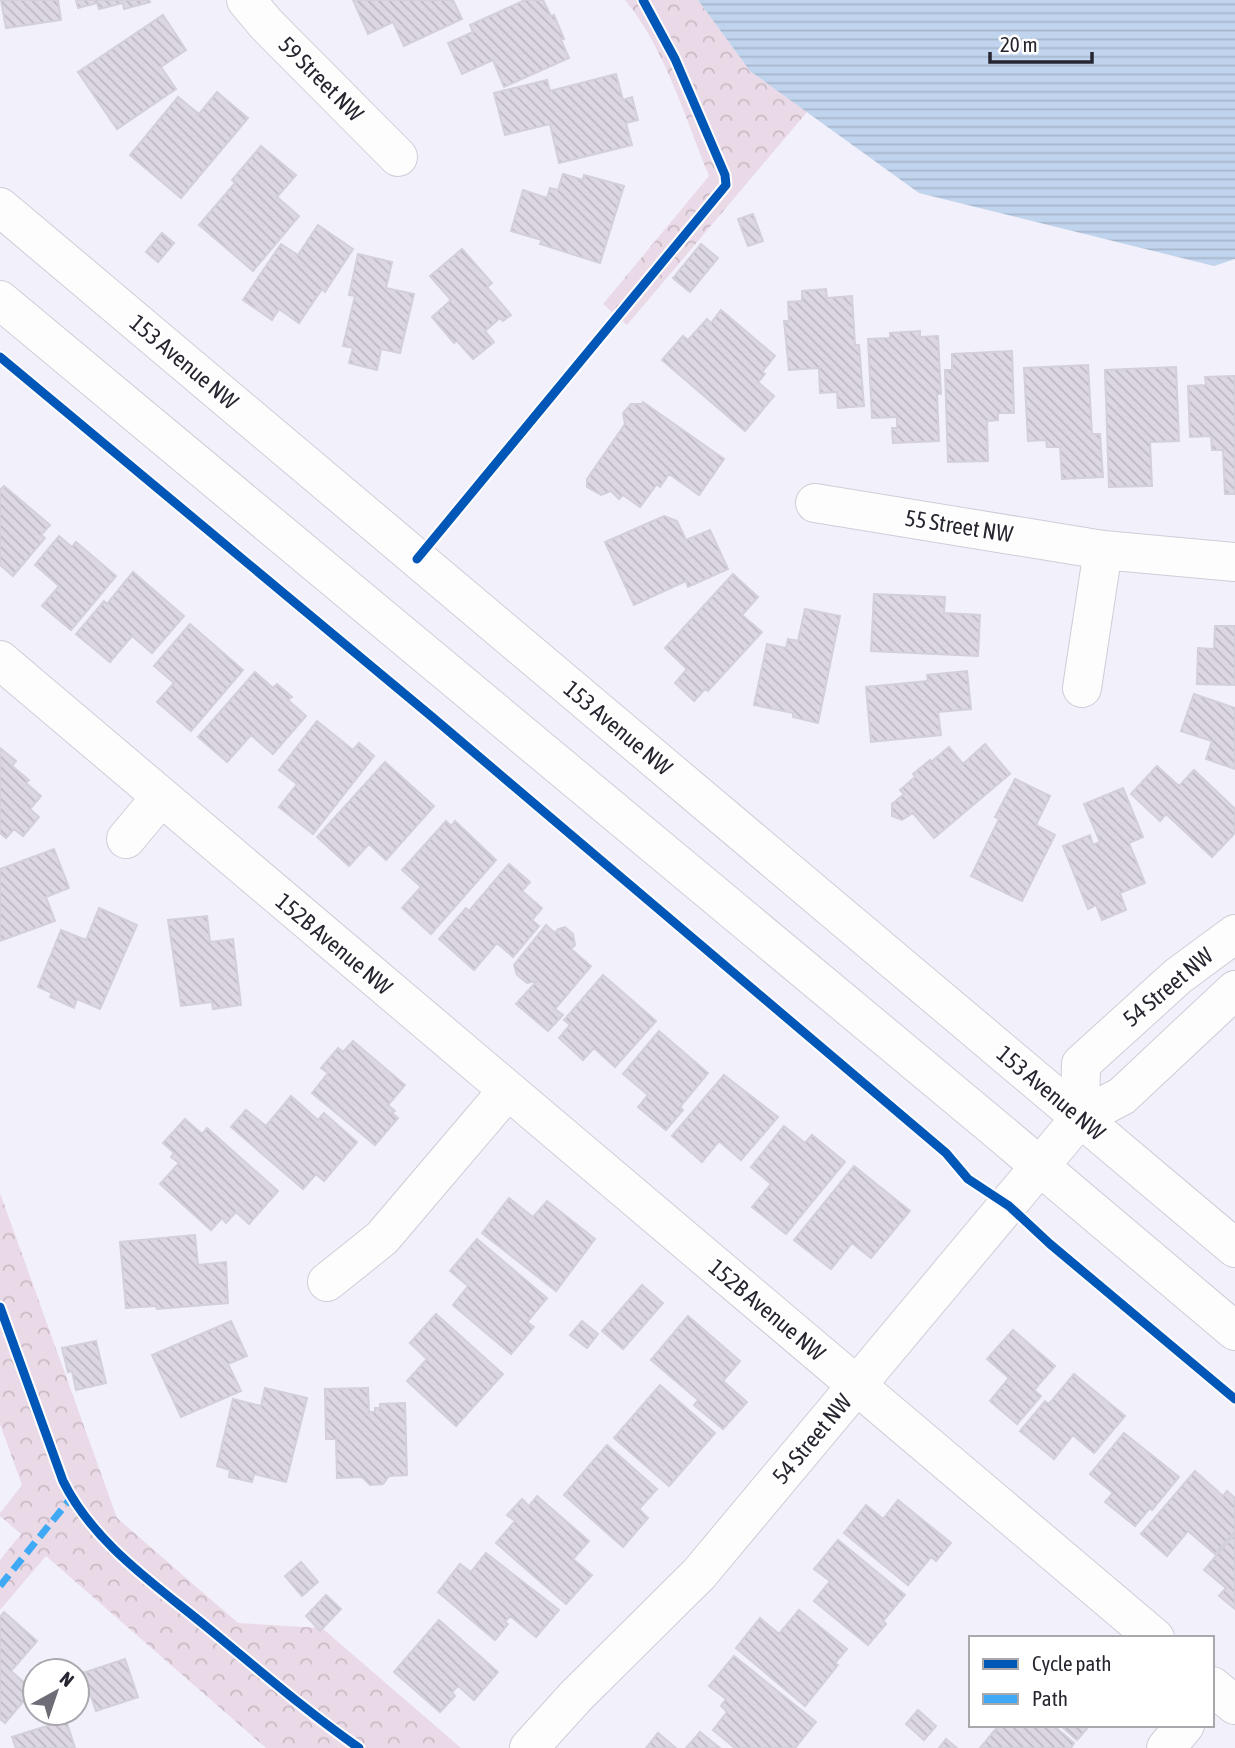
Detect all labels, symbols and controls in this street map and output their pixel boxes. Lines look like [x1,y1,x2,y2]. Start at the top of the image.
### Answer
scale bar [990,21,1092,65]
street label: 59 Street NW [273,31,369,127]
text: 20 m [1000,32,1038,56]
street label: 153 Avenue NW [125,309,243,415]
street label: 55 Street NW [903,505,1015,547]
street label: 153 Avenue NW [559,675,677,781]
street label: 152B Avenue NW [271,888,398,1000]
street label: 54 Street NW [1118,942,1218,1032]
street label: 153 Avenue NW [992,1040,1110,1146]
street label: 152B Avenue NW [704,1254,831,1366]
street label: 54 Street NW [767,1389,857,1489]
legend [969,1636,1214,1727]
text: Cycle path [1032,1651,1111,1675]
north arrow [21,1657,91,1727]
text: N [56,1667,78,1691]
text: Path [1032,1686,1068,1710]

